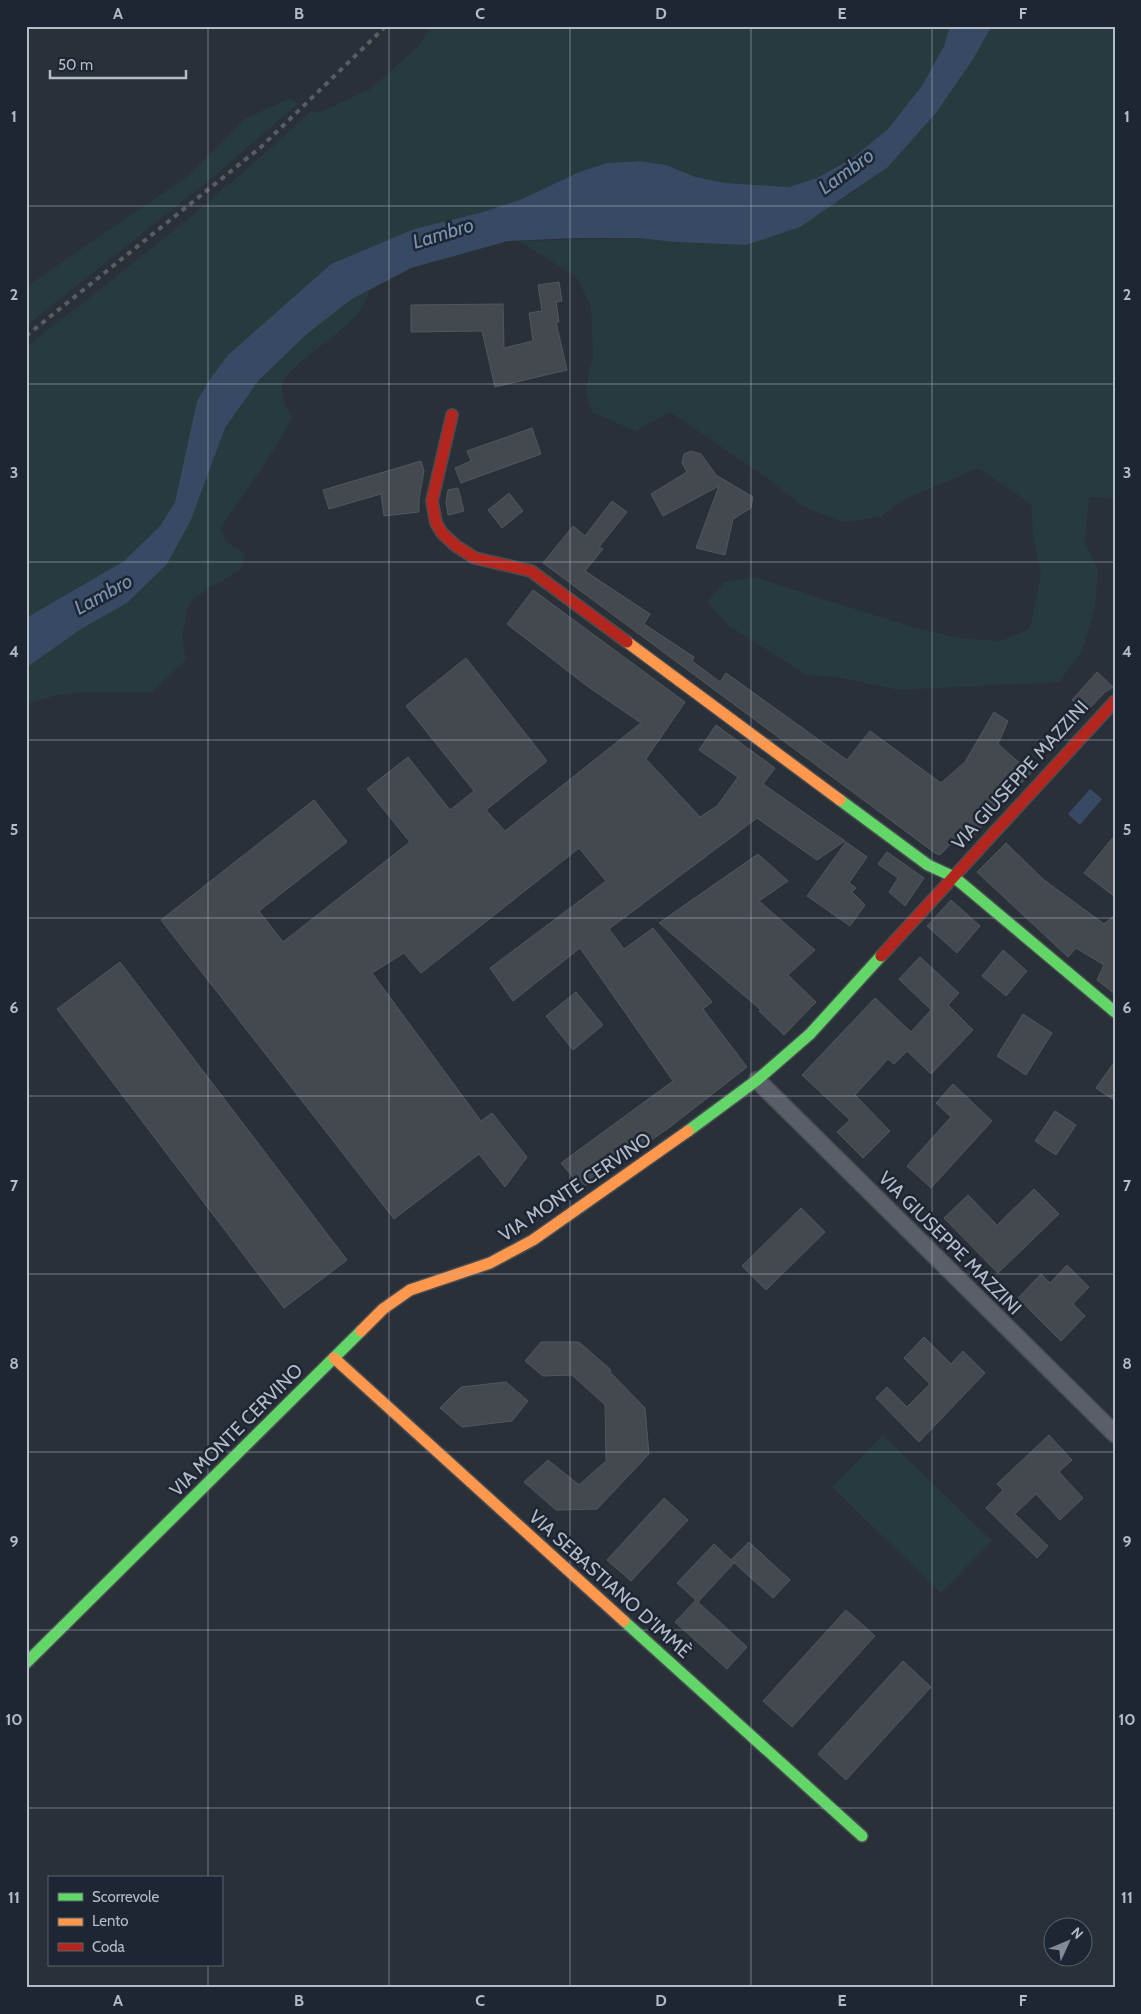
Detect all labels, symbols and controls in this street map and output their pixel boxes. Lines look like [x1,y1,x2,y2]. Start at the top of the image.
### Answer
text: A [113,4,123,23]
text: B [294,4,304,23]
text: C [475,4,485,23]
text: D [655,4,667,23]
text: E [837,4,847,23]
text: F [1019,4,1028,23]
scale bar [50,48,186,80]
text: 50 m [58,56,93,74]
text: 1 [11,107,17,126]
text: 1 [1124,107,1130,126]
water label: Lambro [814,143,878,199]
water label: Lambro [409,212,477,254]
text: 2 [10,285,18,304]
text: 2 [1123,285,1131,304]
text: 3 [10,463,18,482]
text: 3 [1123,463,1131,482]
water label: Lambro [70,568,136,620]
text: 4 [9,642,19,661]
text: 4 [1122,642,1132,661]
street label: VIA GIUSEPPE MAZZINI [947,696,1093,854]
text: 5 [10,820,18,839]
text: 5 [1123,820,1131,839]
text: 6 [10,998,19,1017]
text: 6 [1123,998,1132,1017]
street label: VIA MONTE CERVINO [494,1127,656,1247]
street label: VIA GIUSEPPE MAZZINI [874,1167,1026,1319]
text: 7 [10,1176,19,1195]
text: 7 [1123,1176,1132,1195]
text: 8 [9,1354,19,1373]
text: 8 [1122,1354,1132,1373]
street label: VIA MONTE CERVINO [165,1359,307,1501]
street label: VIA SEBASTIANO D'IMMÈ [524,1504,696,1663]
text: 9 [10,1532,19,1551]
text: 9 [1123,1532,1132,1551]
text: 10 [5,1710,23,1729]
text: 10 [1118,1710,1136,1729]
legend [48,1876,222,1966]
text: 11 [8,1888,20,1907]
text: Scorrevole [92,1888,160,1906]
text: 11 [1121,1888,1133,1907]
text: Lento [92,1912,129,1930]
north arrow [1044,1916,1094,1966]
text: N [1067,1923,1087,1943]
text: Coda [92,1938,126,1956]
text: A [113,1991,123,2010]
text: B [294,1991,304,2010]
text: C [475,1991,485,2010]
text: D [655,1991,667,2010]
text: E [837,1991,847,2010]
text: F [1019,1991,1028,2010]

